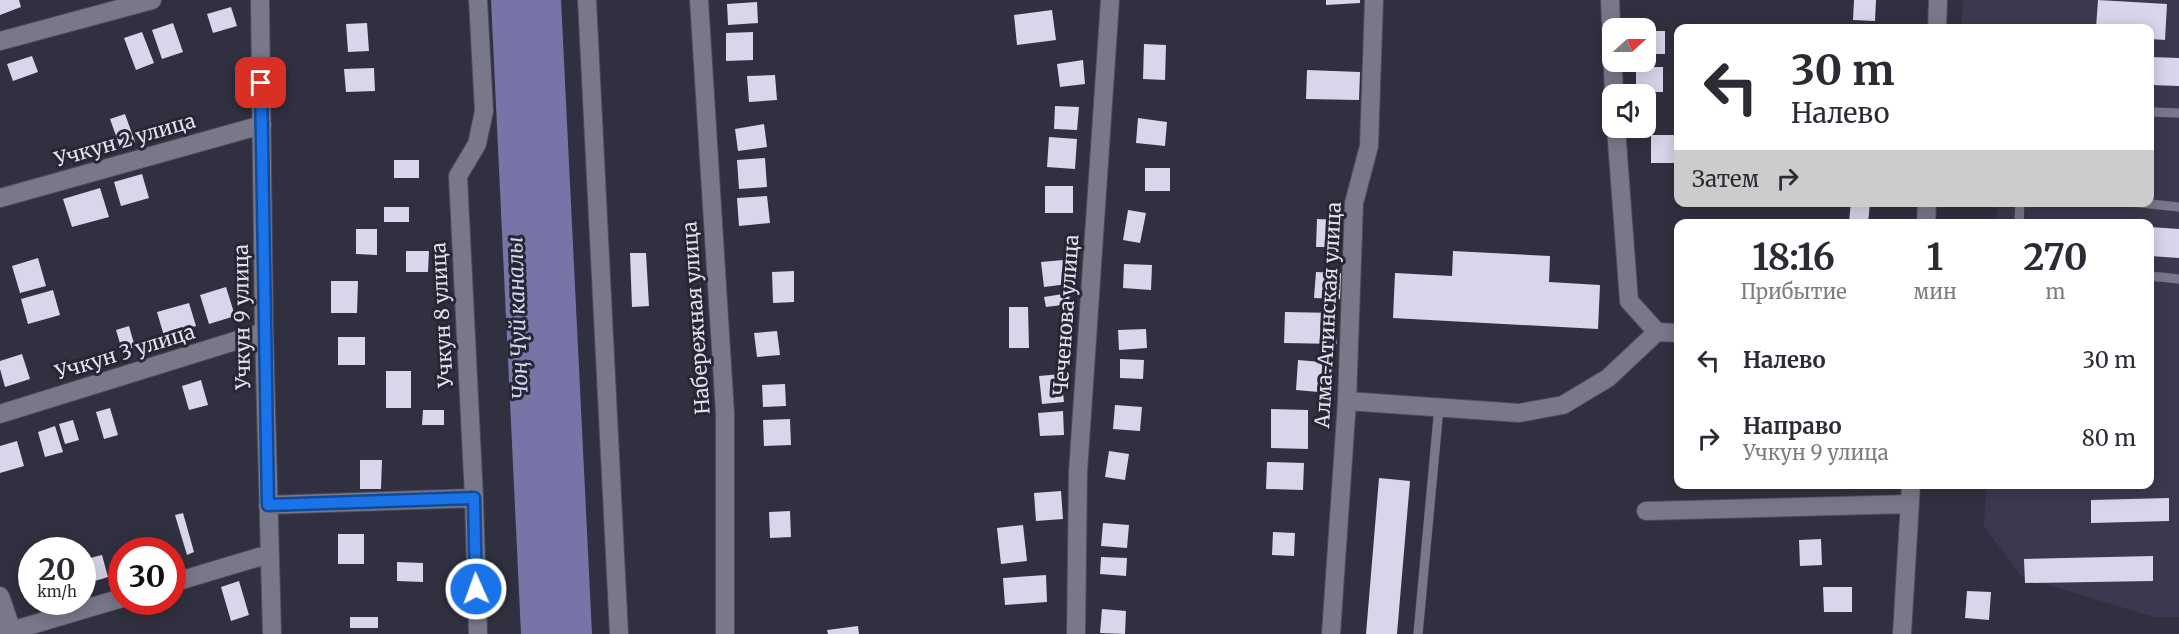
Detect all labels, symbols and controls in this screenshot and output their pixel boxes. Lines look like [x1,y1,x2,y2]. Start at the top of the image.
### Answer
north arrow [1602,18,1656,72]
map controls [1602,18,1656,138]
text: 30 m [1791,44,1895,96]
icon: left [1692,48,1770,126]
pin [235,57,286,108]
icon: arrive [244,66,277,99]
button: sound [1602,84,1656,138]
text: Налево [1791,96,1889,130]
street label: Учкун 2 улица [51,107,198,172]
icon: right [1771,162,1804,195]
text: Затем [1692,165,1759,193]
street label: Алма-Атинская улица [1309,201,1346,430]
street label: Набережная улица [676,220,715,415]
street label: Чеченова улица [1047,233,1084,396]
text: 18:16 [1752,235,1835,280]
text: 1 [1927,235,1943,280]
text: 270 [2023,235,2088,280]
water label: Чоң Чүй каналы [501,236,534,400]
street label: Учкун 8 улица [425,242,458,389]
street label: Учкун 9 улица [228,244,255,391]
text: Прибытие [1740,279,1847,304]
text: мин [1913,279,1957,304]
text: m [2045,279,2065,304]
street label: Учкун 3 улица [51,318,198,385]
icon: left [1692,344,1725,377]
text: Налево [1743,346,1826,374]
text: 30 m [2082,346,2136,374]
text: Направо [1743,412,1842,440]
icon: right [1692,422,1725,455]
text: 80 m [2082,424,2136,452]
text: Учкун 9 улица [1743,440,1889,465]
speed limit sign: 30 [108,537,186,615]
text: 20 [38,550,76,588]
position arrow [444,557,508,621]
text: km/h [37,582,77,601]

